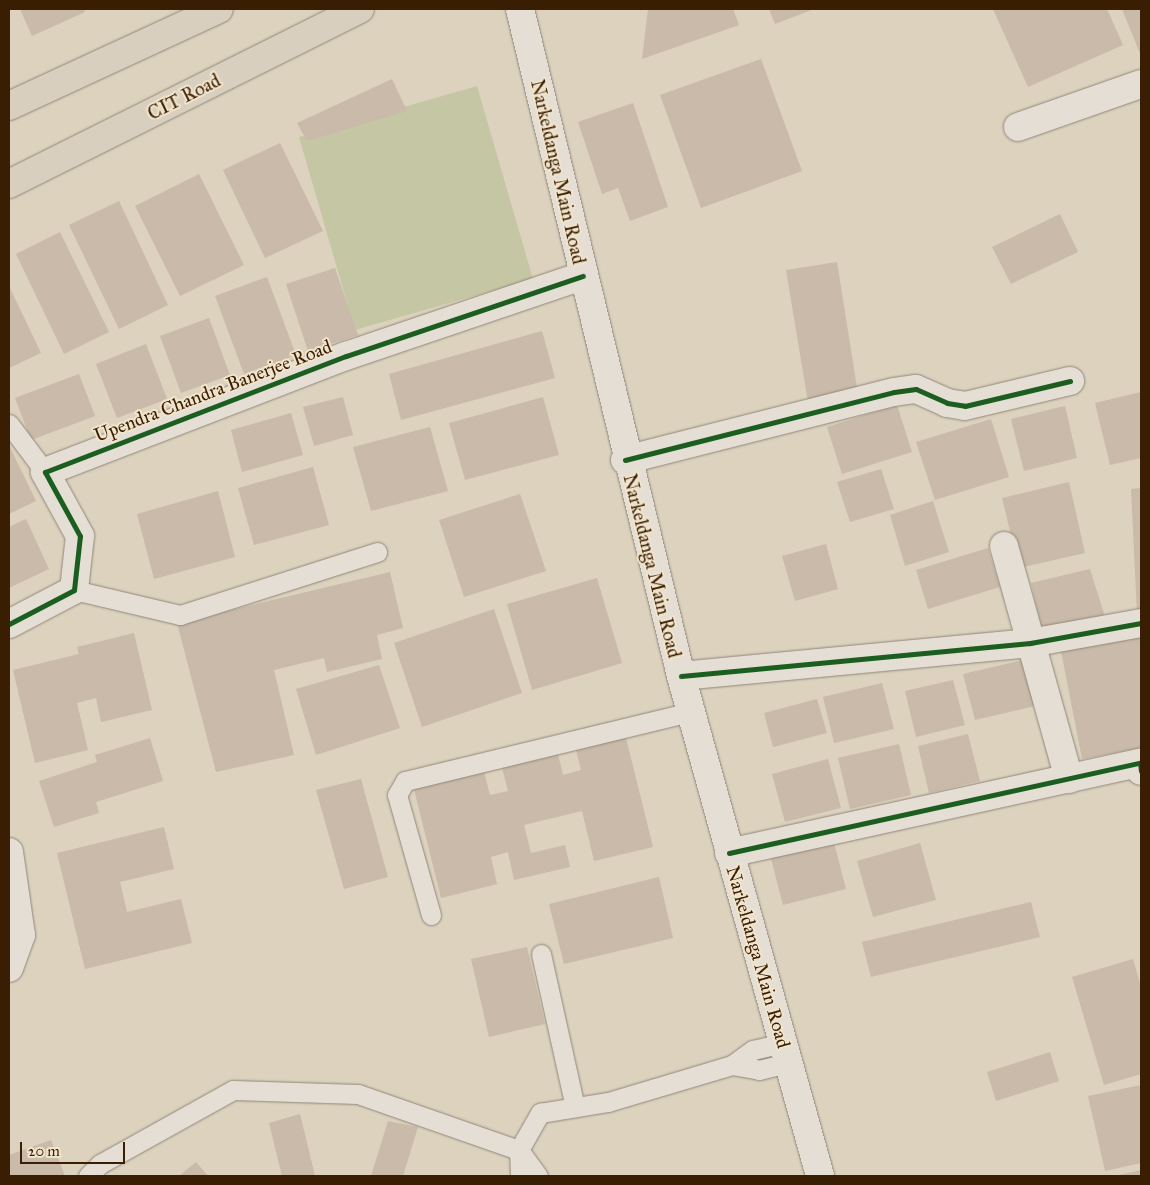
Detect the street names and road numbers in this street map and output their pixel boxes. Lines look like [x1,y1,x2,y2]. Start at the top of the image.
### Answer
street label: CIT Road [144,69,224,125]
street label: Narkeldanga Main Road [526,77,590,267]
street label: Upendra Chandra Banerjee Road [91,335,335,447]
street label: Narkeldanga Main Road [618,472,686,660]
street label: Narkeldanga Main Road [721,863,795,1051]

